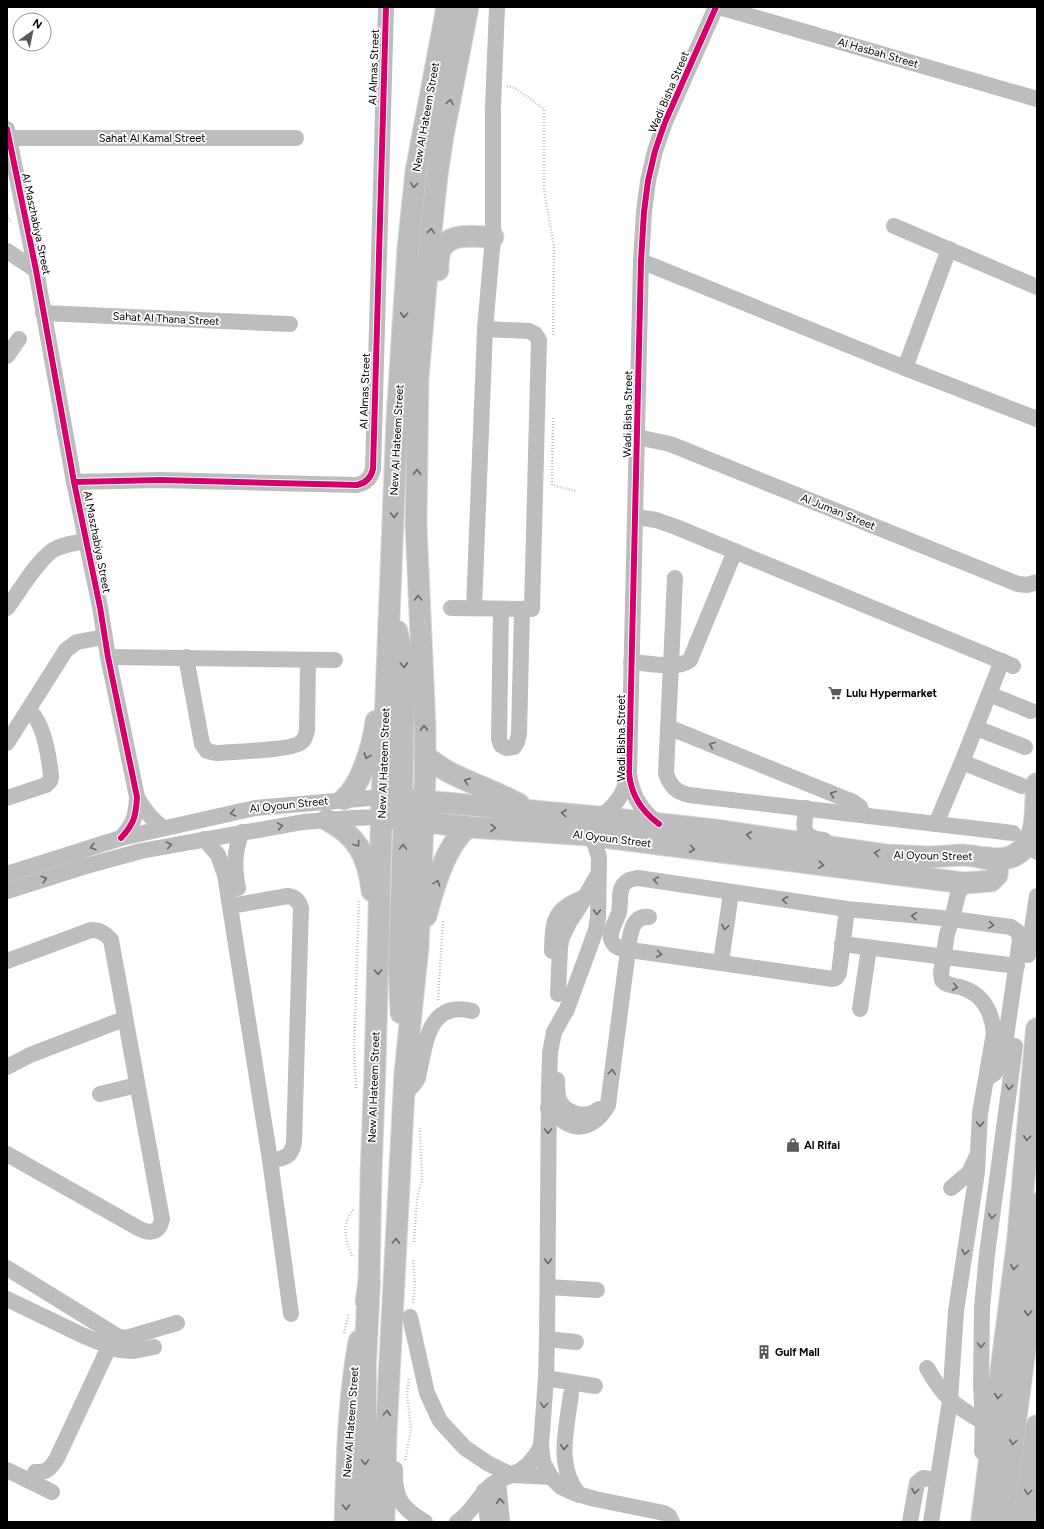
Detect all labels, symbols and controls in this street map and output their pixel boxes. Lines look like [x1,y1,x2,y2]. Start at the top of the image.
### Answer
north arrow [12,12,52,52]
text: N [30,16,44,32]
street label: Al Almas Street [366,29,382,105]
street label: Al Hasbah Street [836,35,920,71]
street label: Wadi Bisha Street [646,49,692,135]
street label: New Al Hateem Street [410,61,442,173]
one-way arrow [445,99,453,105]
street label: Sahat Al Kamal Street [99,132,205,145]
street label: Al Maszhabiya Street [19,172,53,276]
one-way arrow [410,182,419,188]
one-way arrow [426,228,435,234]
street label: Sahat Al Thana Street [112,310,220,328]
one-way arrow [399,312,408,318]
street label: Al Almas Street [357,353,373,429]
street label: Wadi Bisha Street [621,370,635,458]
street label: New Al Hateem Street [388,384,406,496]
one-way arrow [413,469,421,475]
street label: Al Maszhabiya Street [81,490,113,594]
street label: Al Juman Street [799,491,877,533]
one-way arrow [389,512,398,518]
one-way arrow [414,595,423,601]
one-way arrow [399,662,408,668]
supermarket icon: Lulu Hypermarket [827,685,843,701]
place label: Lulu Hypermarket [846,687,938,700]
street label: Wadi Bisha Street [615,694,628,782]
street label: New Al Hateem Street [376,707,392,819]
one-way arrow [420,725,429,731]
one-way arrow [709,742,716,750]
one-way arrow [364,753,372,760]
one-way arrow [464,778,471,786]
one-way arrow [829,790,836,798]
street label: Al Oyoun Street [249,794,329,816]
one-way arrow [230,808,236,816]
one-way arrow [561,808,567,817]
one-way arrow [277,822,283,830]
one-way arrow [490,824,496,833]
street label: Al Oyoun Street [572,828,652,850]
one-way arrow [746,831,752,840]
one-way arrow [352,839,359,846]
one-way arrow [90,842,97,851]
one-way arrow [166,842,173,850]
one-way arrow [399,844,407,850]
one-way arrow [689,844,695,853]
street label: Al Oyoun Street [893,849,973,863]
one-way arrow [874,850,880,858]
one-way arrow [818,860,824,869]
one-way arrow [40,876,47,884]
one-way arrow [653,876,659,885]
one-way arrow [432,880,440,887]
one-way arrow [782,896,788,905]
one-way arrow [593,909,602,915]
one-way arrow [911,911,917,920]
one-way arrow [988,920,994,929]
one-way arrow [721,924,730,930]
one-way arrow [656,949,662,958]
one-way arrow [374,969,382,975]
one-way arrow [952,982,958,990]
street label: New Al Hateem Street [366,1031,382,1143]
one-way arrow [607,1069,616,1075]
one-way arrow [1005,1084,1014,1090]
one-way arrow [976,1121,984,1127]
one-way arrow [544,1128,552,1134]
one-way arrow [1023,1135,1032,1141]
shop icon: Al Rifai [785,1137,801,1153]
place label: Al Rifai [804,1139,840,1152]
one-way arrow [988,1212,997,1219]
one-way arrow [391,1238,400,1244]
one-way arrow [961,1249,970,1256]
one-way arrow [544,1258,552,1264]
one-way arrow [1010,1264,1019,1270]
one-way arrow [1024,1310,1033,1316]
one-way arrow [977,1342,985,1348]
building icon: Gulf Mall [756,1344,772,1360]
place label: Gulf Mall [775,1346,820,1359]
street label: New Al Hateem Street [341,1366,361,1478]
one-way arrow [994,1393,1003,1399]
one-way arrow [540,1402,549,1408]
one-way arrow [383,1410,392,1416]
one-way arrow [1009,1439,1018,1445]
one-way arrow [560,1444,569,1450]
one-way arrow [361,1459,369,1465]
one-way arrow [912,1488,920,1495]
one-way arrow [1024,1489,1033,1495]
one-way arrow [496,1498,505,1504]
one-way arrow [341,1504,350,1510]

